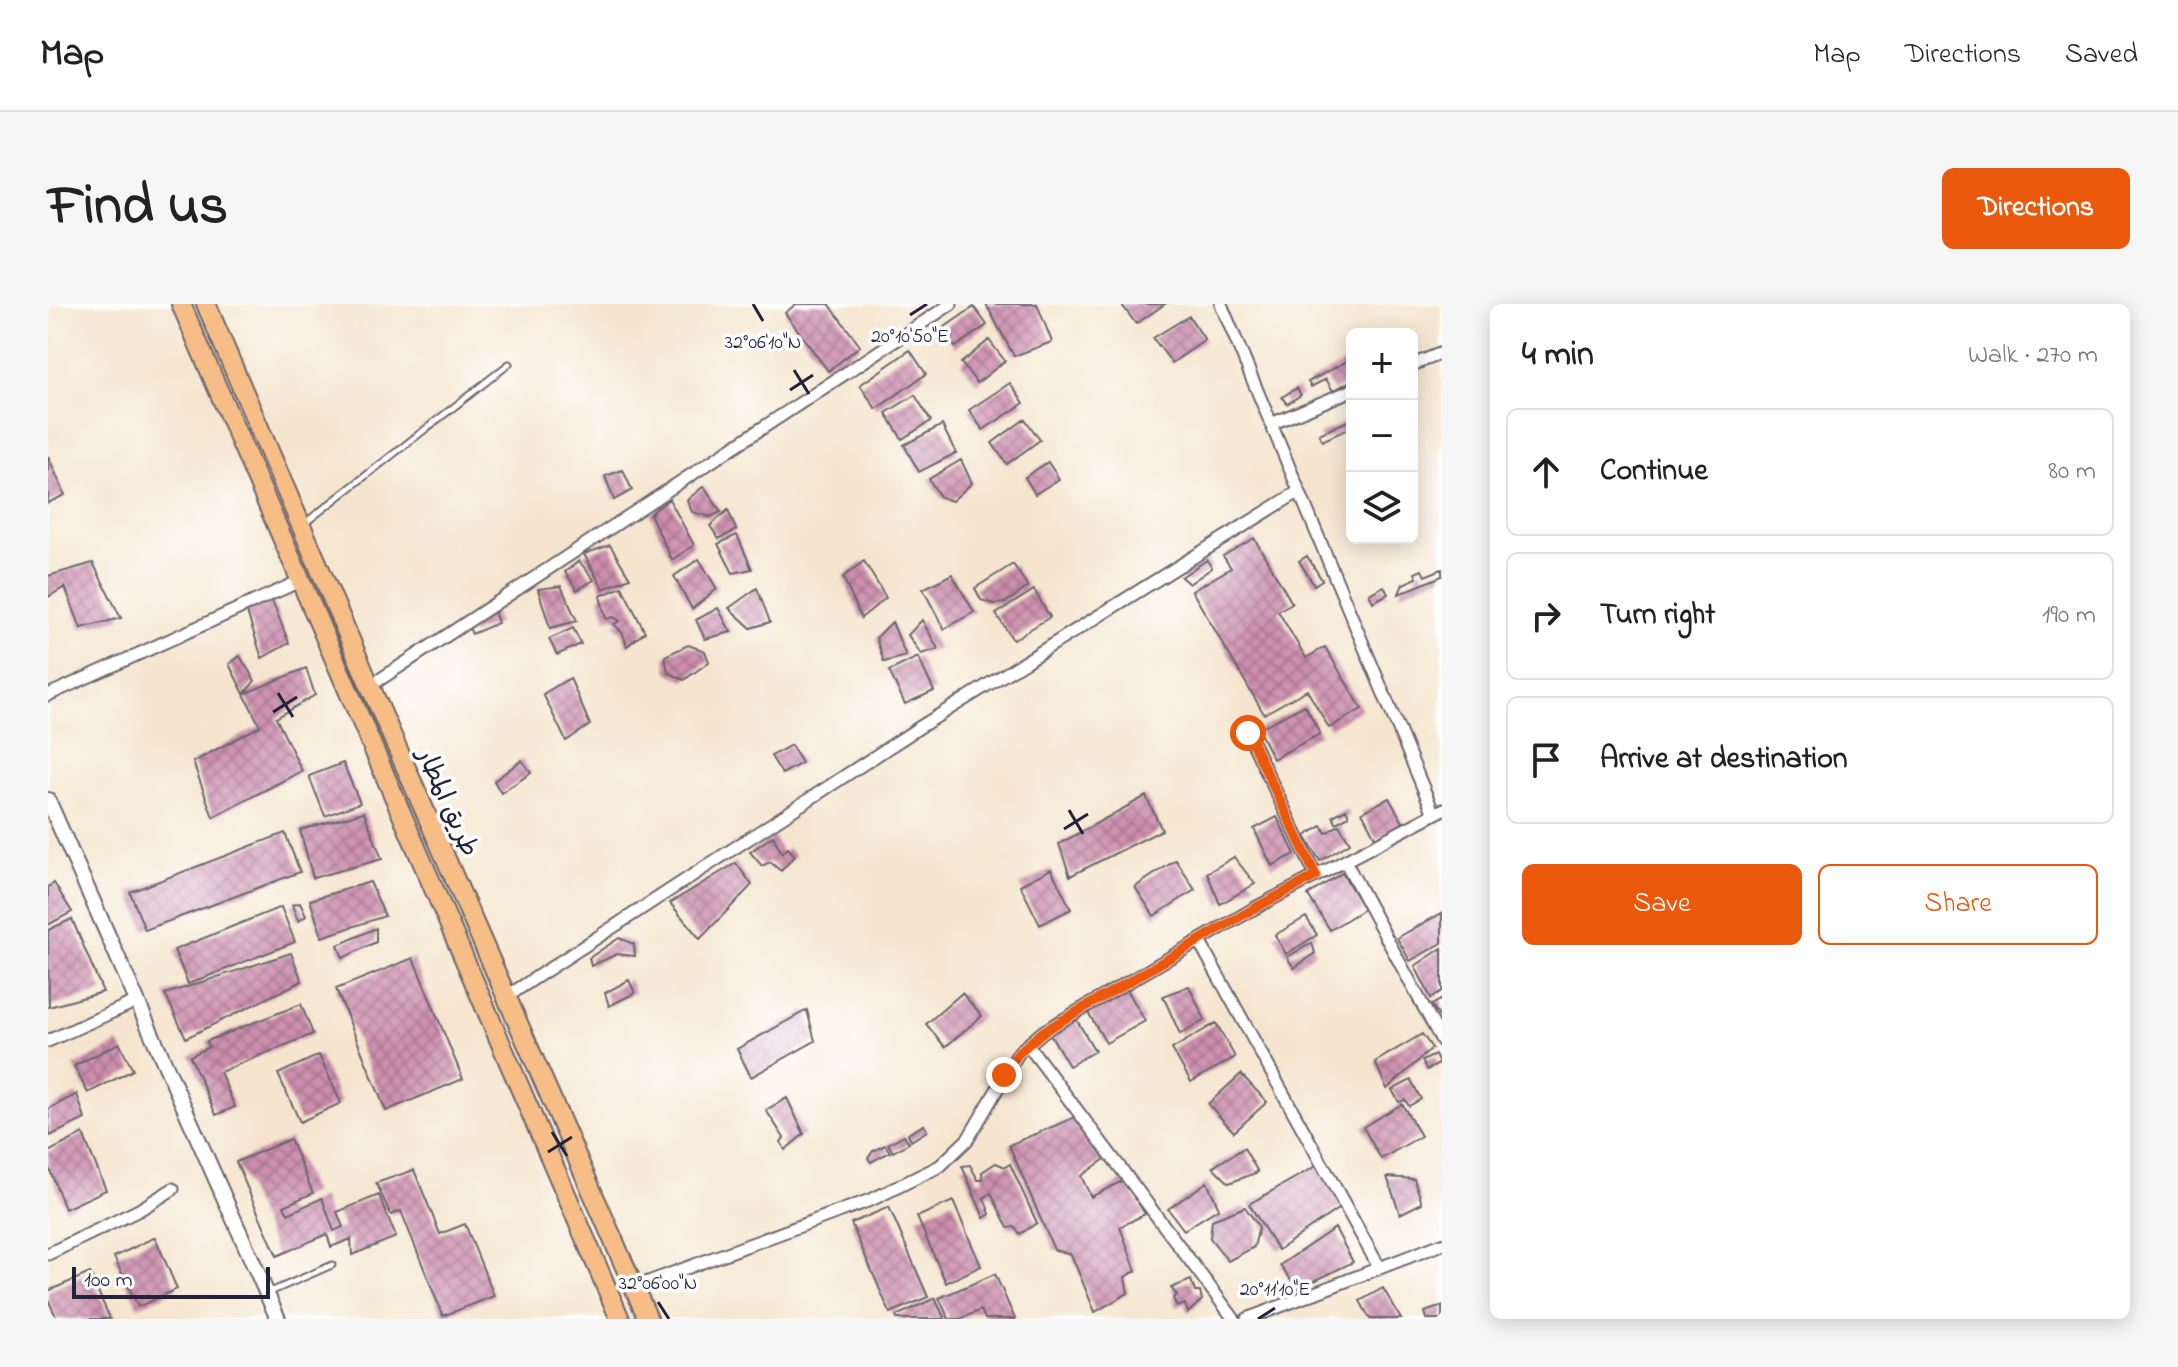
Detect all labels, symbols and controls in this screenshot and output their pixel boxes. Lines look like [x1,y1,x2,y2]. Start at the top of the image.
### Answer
text: Map [40,27,104,83]
text: Map [1813,35,1861,76]
text: Directions [1905,35,2021,76]
text: Saved [2065,35,2138,76]
text: Find us [48,168,228,249]
button: Directions [1942,168,2130,249]
text: 20°10'50"E [871,323,949,352]
map controls [1346,328,1418,544]
button: + [1346,328,1418,400]
text: 32°06'10"N [725,329,801,358]
text: 4 min [1522,331,1594,381]
text: Walk · 270 m [1968,337,2098,375]
button: − [1346,400,1418,472]
icon: ahead [1524,450,1568,494]
text: Continue [1600,450,1708,494]
text: 80 m [2048,453,2096,491]
button: layers [1346,472,1418,544]
icon: right [1524,594,1568,638]
text: Turn right [1600,594,1715,638]
text: 190 m [2042,597,2096,635]
route start [1230,715,1266,751]
icon: arrive [1524,738,1568,782]
text: Arrive at destination [1600,738,1848,782]
street label: طريق المطار [405,741,487,864]
button: Save [1522,864,1802,945]
button: Share [1818,864,2098,945]
route end [986,1057,1022,1093]
scale bar [72,1263,270,1299]
text: 100 m [84,1265,133,1297]
text: 32°06'00"N [619,1270,697,1299]
text: 20°11'10"E [1240,1276,1310,1305]

